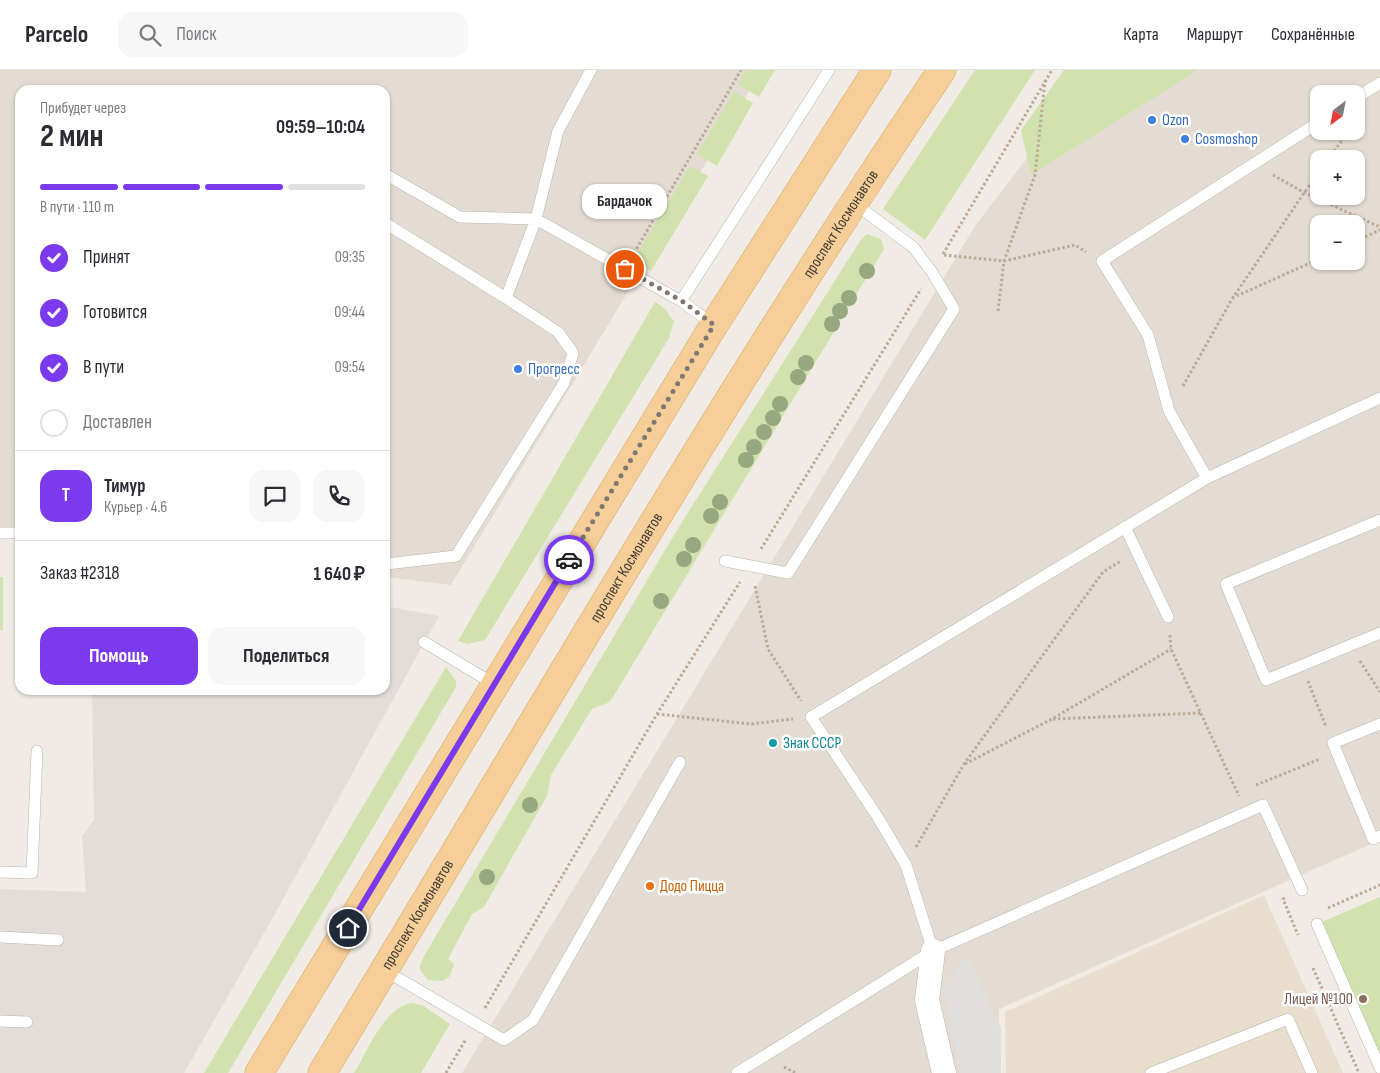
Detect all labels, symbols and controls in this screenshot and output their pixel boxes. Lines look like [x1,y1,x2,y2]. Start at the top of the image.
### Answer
search box [118,12,468,57]
text: Parcelo [25,20,88,49]
icon: search [136,21,164,49]
text: Поиск [176,23,216,46]
text: Карта [1123,24,1159,45]
text: Маршрут [1187,24,1243,45]
text: Сохранённые [1271,24,1355,45]
north arrow [1310,85,1365,140]
map controls [1310,85,1365,270]
text: Прибудет через [40,99,126,118]
place label: Ozon [1162,111,1189,130]
marker: Ozon [1146,114,1158,126]
text: 09:59–10:04 [276,116,365,139]
text: 2 мин [40,117,104,156]
place label: Cosmoshop [1195,130,1258,149]
marker: Cosmoshop [1179,133,1191,145]
button: + [1310,150,1365,205]
street label: проспект Космонавтов [799,166,882,281]
callout: Бардачок [582,184,668,219]
text: Бардачок [597,192,652,211]
text: В пути · 110 m [40,198,114,217]
button: − [1310,215,1365,270]
icon: check [40,244,68,272]
text: Принят [83,246,130,269]
text: 09:35 [335,248,365,267]
pin [604,248,646,290]
icon: bag [611,255,639,283]
icon: check [40,299,68,327]
text: Готовится [83,301,147,324]
text: 09:44 [334,303,365,322]
icon: check [40,354,68,382]
text: В пути [83,356,124,379]
text: 09:54 [335,358,365,377]
place label: Прогресс [528,360,580,379]
marker: Прогресс [512,363,524,375]
text: Доставлен [83,411,152,434]
button: chat [249,470,301,522]
button: phone [313,470,365,522]
text: Тимур [104,475,145,498]
text: Т [62,484,70,507]
text: Курьер · 4.6 [104,498,167,517]
street label: проспект Космонавтов [586,509,667,626]
courier [544,535,594,585]
icon: car [555,546,583,574]
text: Заказ #2318 [40,562,120,585]
text: 1 640 ₽ [314,563,365,586]
button: Помощь [40,627,198,685]
button: Поделиться [208,627,365,685]
place label: Знак СССР [783,734,842,753]
marker: Знак СССР [767,737,779,749]
street label: проспект Космонавтов [377,856,458,973]
place label: Додо Пицца [660,877,724,896]
marker: Додо Пицца [644,880,656,892]
pin [327,907,369,949]
icon: home [334,914,362,942]
place label: Лицей №100 [1284,990,1353,1009]
marker: Лицей №100 [1357,993,1369,1005]

